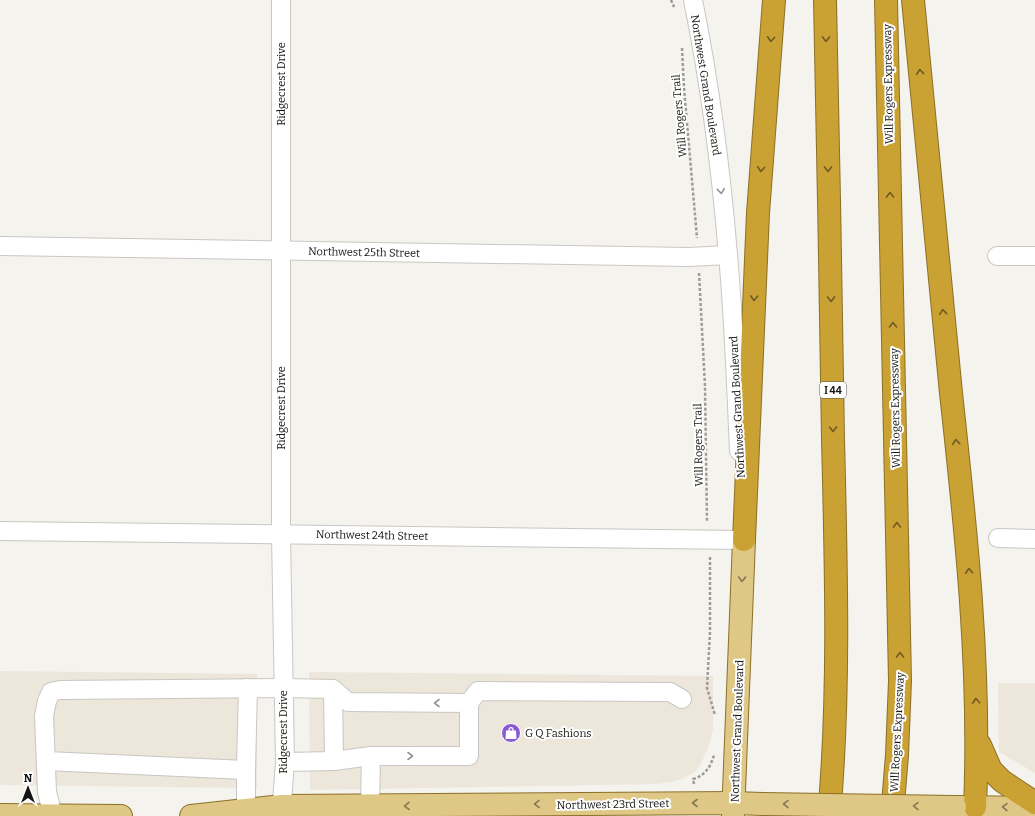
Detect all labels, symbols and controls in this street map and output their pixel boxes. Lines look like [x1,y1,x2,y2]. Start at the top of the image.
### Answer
street label: Northwest Grand Boulevard [688,14,723,157]
street label: Will Rogers Expressway [881,24,896,144]
one-way arrow [766,36,775,42]
one-way arrow [822,36,830,42]
street label: Ridgecrest Drive [275,42,288,126]
one-way arrow [916,69,925,75]
street label: Will Rogers Trail [669,74,690,158]
one-way arrow [756,166,765,172]
one-way arrow [824,166,832,172]
one-way arrow [717,188,726,194]
one-way arrow [886,192,894,198]
street label: Northwest 25th Street [308,245,420,260]
one-way arrow [749,295,758,301]
one-way arrow [827,296,835,302]
one-way arrow [939,309,948,316]
one-way arrow [889,322,897,328]
street label: Northwest Grand Boulevard [727,335,748,478]
street label: Will Rogers Expressway [888,348,903,468]
street label: Ridgecrest Drive [275,366,288,450]
road number: I 44 [820,382,846,398]
street label: Will Rogers Trail [691,403,706,487]
one-way arrow [829,426,837,432]
one-way arrow [952,439,961,445]
one-way arrow [893,522,902,528]
street label: Northwest 24th Street [316,528,428,543]
one-way arrow [964,568,973,574]
one-way arrow [738,576,747,582]
one-way arrow [896,652,904,658]
street label: Northwest Grand Boulevard [729,659,746,802]
street label: Will Rogers Expressway [888,672,907,792]
street label: Ridgecrest Drive [277,690,290,774]
one-way arrow [971,698,980,704]
one-way arrow [434,699,440,707]
shop icon: G Q Fashions [500,722,522,744]
place label: G Q Fashions [525,727,592,740]
one-way arrow [407,752,413,760]
north arrow [8,768,48,808]
text: N [24,772,33,785]
street label: Northwest 23rd Street [557,797,669,812]
one-way arrow [692,799,698,807]
one-way arrow [534,800,540,809]
one-way arrow [783,800,789,808]
one-way arrow [404,802,410,810]
one-way arrow [913,802,919,810]
one-way arrow [1002,803,1008,811]

